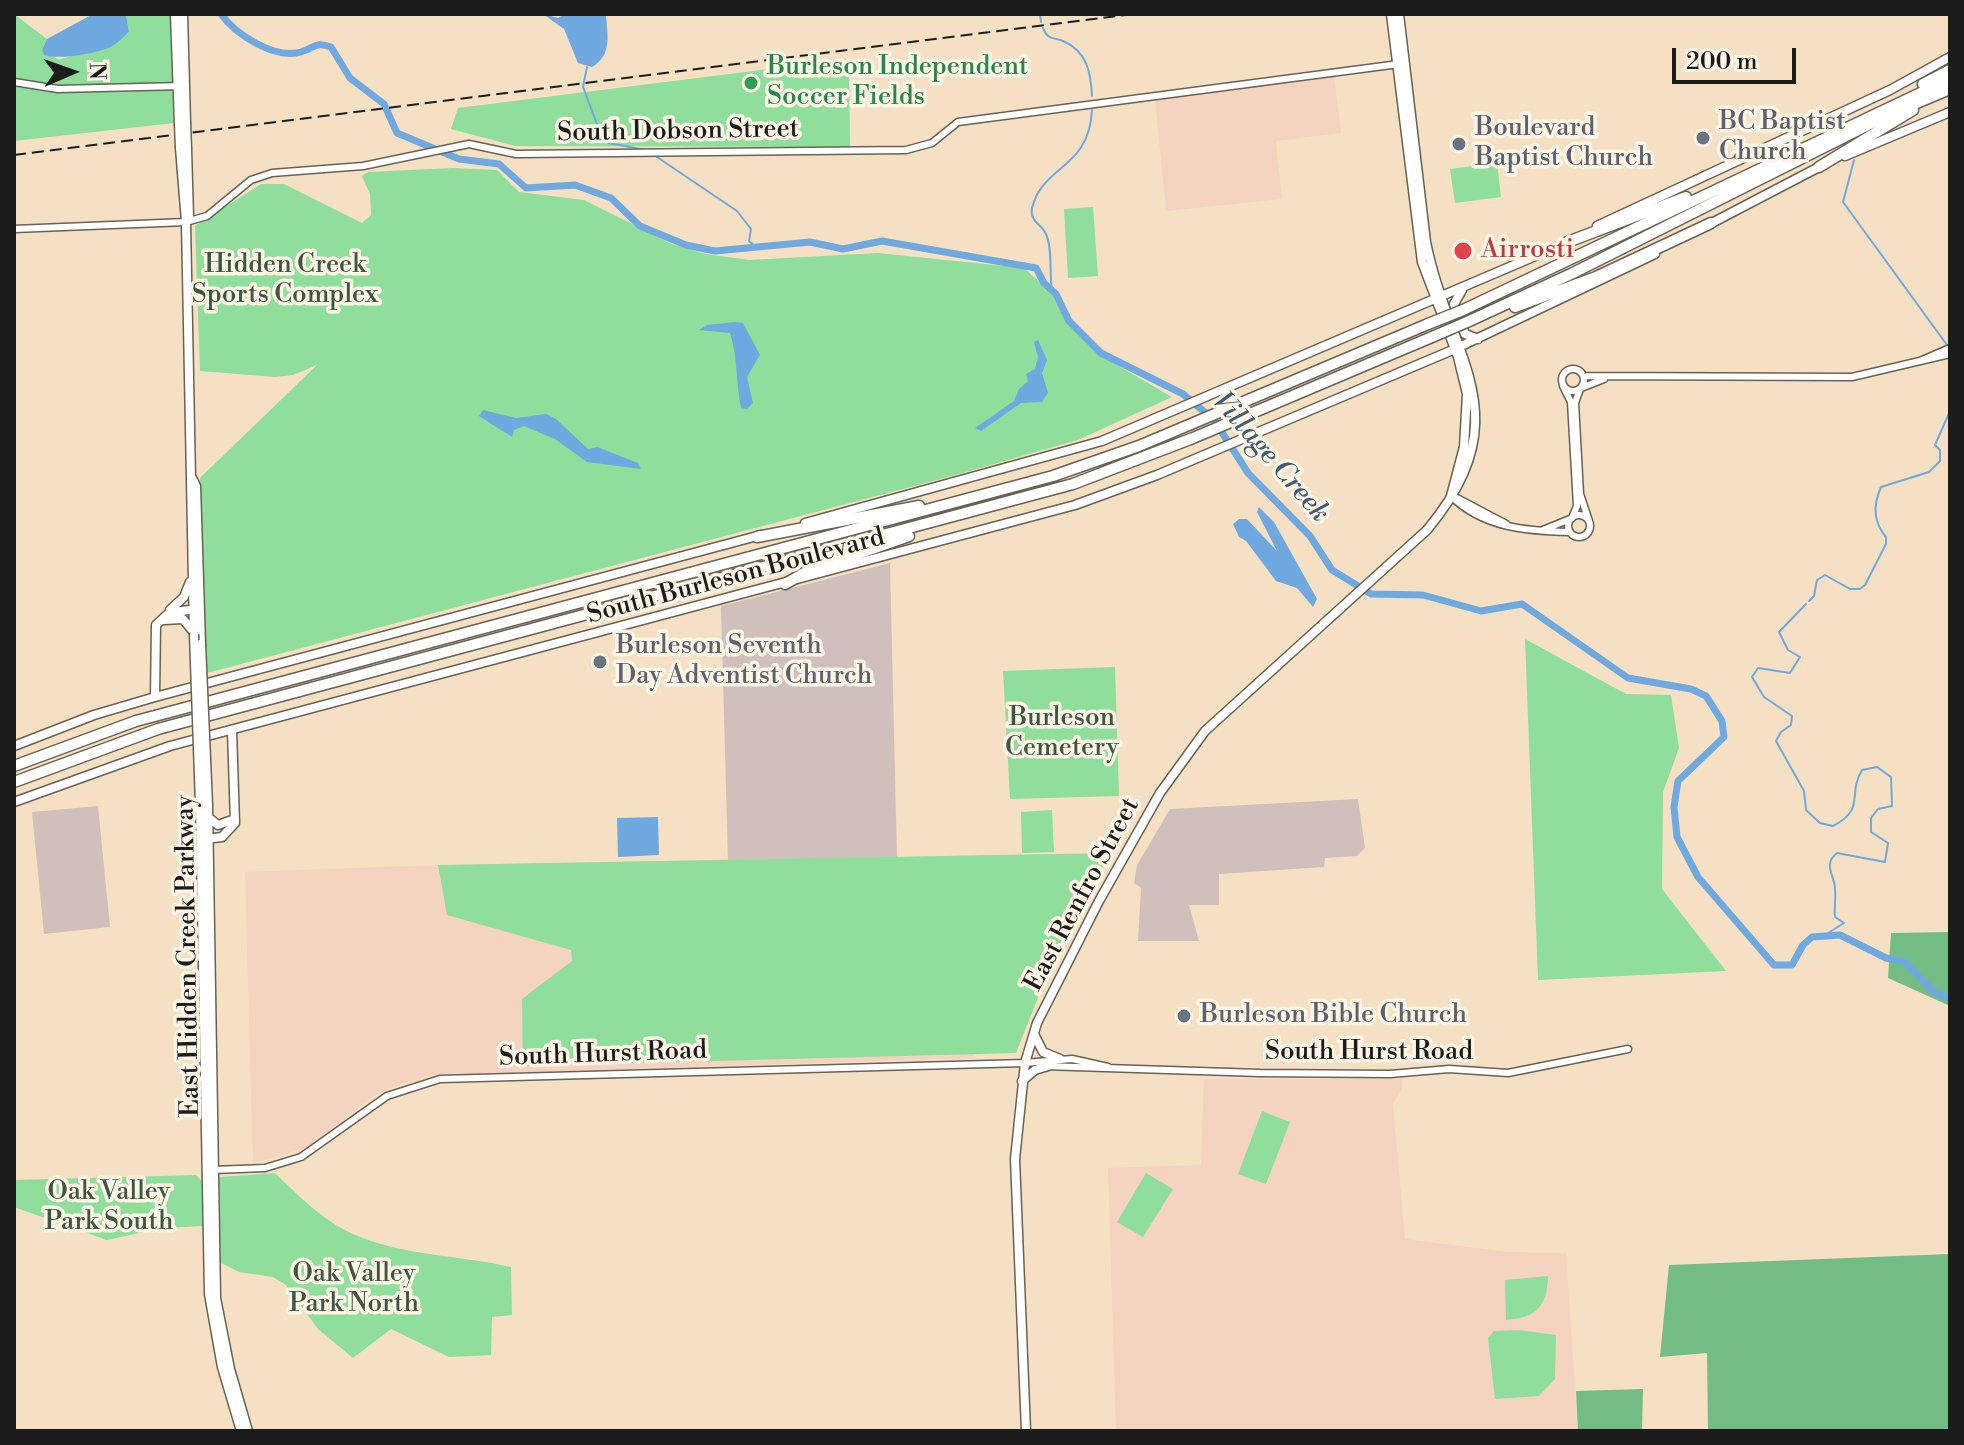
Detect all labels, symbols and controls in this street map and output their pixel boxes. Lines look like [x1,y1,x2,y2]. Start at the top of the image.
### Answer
north arrow [32,32,112,112]
scale bar [1676,32,1800,82]
text: 200 m [1686,47,1757,77]
place label: Burleson Independent Soccer Fields [767,52,1028,114]
text: N [83,62,110,80]
marker: Burleson Independent Soccer Fields [742,74,760,92]
place label: BC Baptist Church [1719,107,1846,168]
place label: Boulevard Baptist Church [1475,113,1653,174]
street label: South Dobson Street [557,114,799,150]
marker: BC Baptist Church [1694,129,1712,147]
marker: Boulevard Baptist Church [1450,135,1468,153]
place label: Airrosti [1481,235,1574,267]
marker: Airrosti [1452,240,1474,262]
park label: Hidden Creek Sports Complex [192,250,378,312]
water label: Village Creek [1204,386,1336,530]
street label: South Burleson Boulevard [584,522,888,632]
place label: Burleson Seventh Day Adventist Church [616,631,872,692]
marker: Burleson Seventh Day Adventist Church [591,653,609,671]
park label: Burleson Cemetery [1005,703,1119,764]
street label: East Renfro Street [1019,793,1147,997]
street label: East Hidden Creek Parkway [171,795,207,1117]
place label: Burleson Bible Church [1200,1000,1467,1032]
marker: Burleson Bible Church [1175,1007,1193,1025]
street label: South Hurst Road [498,1036,708,1074]
street label: South Hurst Road [1265,1037,1473,1069]
park label: Oak Valley Park South [45,1177,173,1238]
park label: Oak Valley Park North [289,1259,419,1320]

